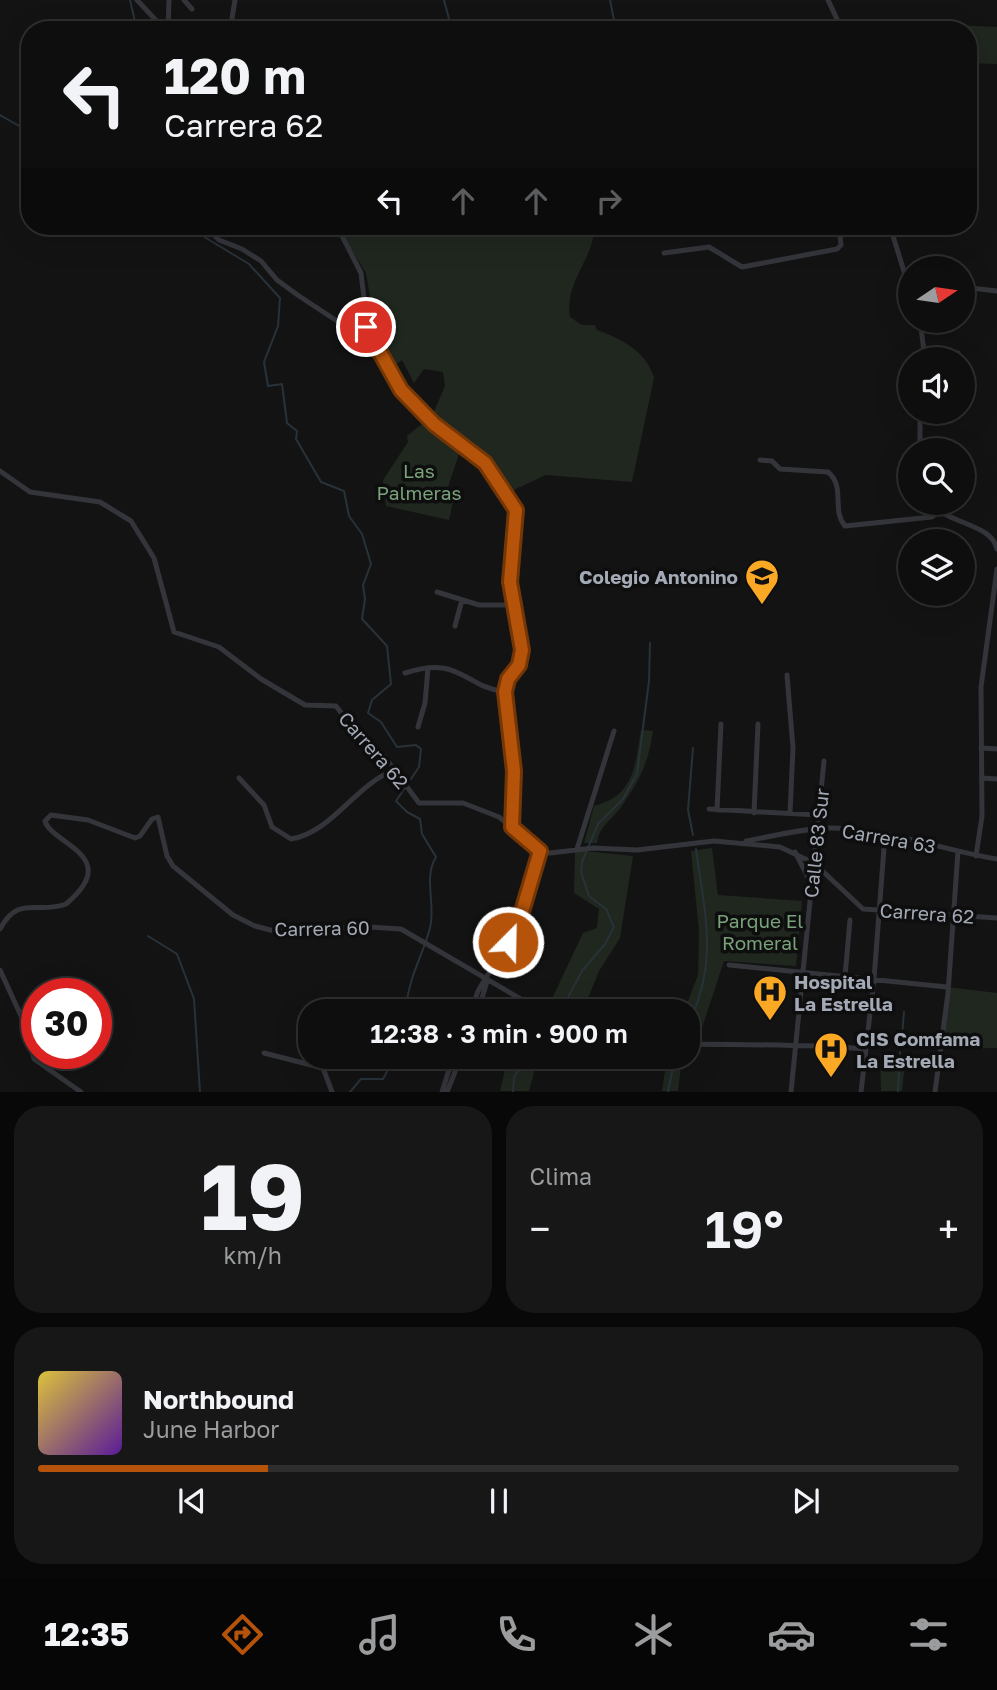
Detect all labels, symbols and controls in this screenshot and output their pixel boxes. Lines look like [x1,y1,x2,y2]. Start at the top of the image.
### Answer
text: 120 m [164,46,306,105]
icon: left [49,49,140,140]
text: Carrera 62 [164,106,323,144]
icon: left [371,182,409,220]
icon: ahead [444,182,482,220]
icon: ahead [517,182,555,220]
icon: right [590,182,628,220]
north arrow [898,256,975,332]
map controls [898,256,975,606]
pin [336,297,396,357]
icon: arrive [347,308,385,346]
button: sound [898,347,975,424]
button: search [898,438,975,515]
park label: Las Palmeras [377,459,461,504]
button: layers [898,529,975,606]
school or university icon: Colegio Antonino [743,557,781,606]
place label: Colegio Antonino [579,565,738,588]
street label: Carrera 62 [334,707,414,793]
street label: Calle 83 Sur [799,787,833,899]
street label: Carrera 63 [840,818,938,858]
street label: Carrera 62 [879,898,975,928]
position arrow [471,905,545,979]
park label: Parque El Romeral [717,909,803,954]
street label: Carrera 60 [274,916,370,940]
place label: Hospital La Estrella [794,970,893,1015]
hospital icon: Hospital La Estrella [751,973,789,1022]
speed limit sign: 30 [21,978,112,1069]
text: 12:38 · 3 min · 900 m [370,1018,628,1049]
place label: CIS Comfama La Estrella [856,1027,980,1072]
hospital icon: CIS Comfama La Estrella [812,1030,850,1079]
text: 19 [200,1141,305,1250]
text: Clima [530,1162,592,1190]
text: 19° [705,1197,784,1259]
text: − [530,1206,550,1251]
text: + [938,1206,959,1251]
text: km/h [223,1241,282,1269]
text: Northbound [143,1384,294,1415]
text: June Harbor [143,1415,279,1443]
icon: previous [173,1482,211,1520]
icon: pause [480,1482,518,1520]
icon: next [787,1482,825,1520]
icon: directions [218,1610,267,1659]
icon: music [355,1610,404,1659]
icon: phone [492,1610,541,1659]
icon: climate [629,1610,678,1659]
icon: car [767,1610,816,1659]
icon: filters [904,1610,953,1659]
text: 12:35 [44,1615,129,1653]

